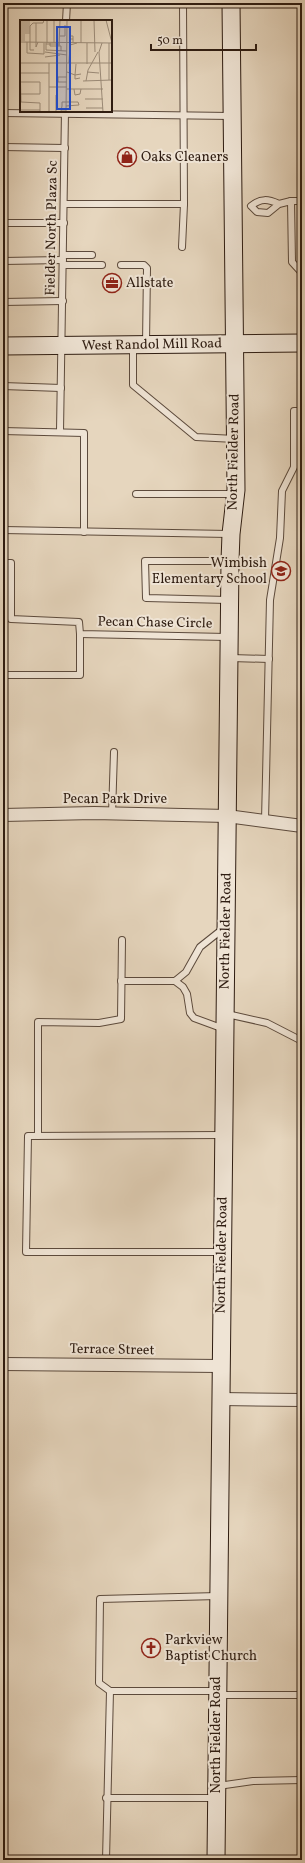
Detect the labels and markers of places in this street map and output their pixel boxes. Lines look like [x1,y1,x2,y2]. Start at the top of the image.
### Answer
shop icon: Oaks Cleaners [116,146,138,168]
place label: Oaks Cleaners [141,148,228,167]
office icon: Allstate [101,272,123,294]
place label: Allstate [126,274,174,293]
place label: Wimbish Elementary School [152,554,267,589]
school or university icon: Wimbish Elementary School [270,560,292,582]
place label: Parkview Baptist Church [165,1631,257,1666]
church icon: Parkview Baptist Church [140,1637,162,1659]

